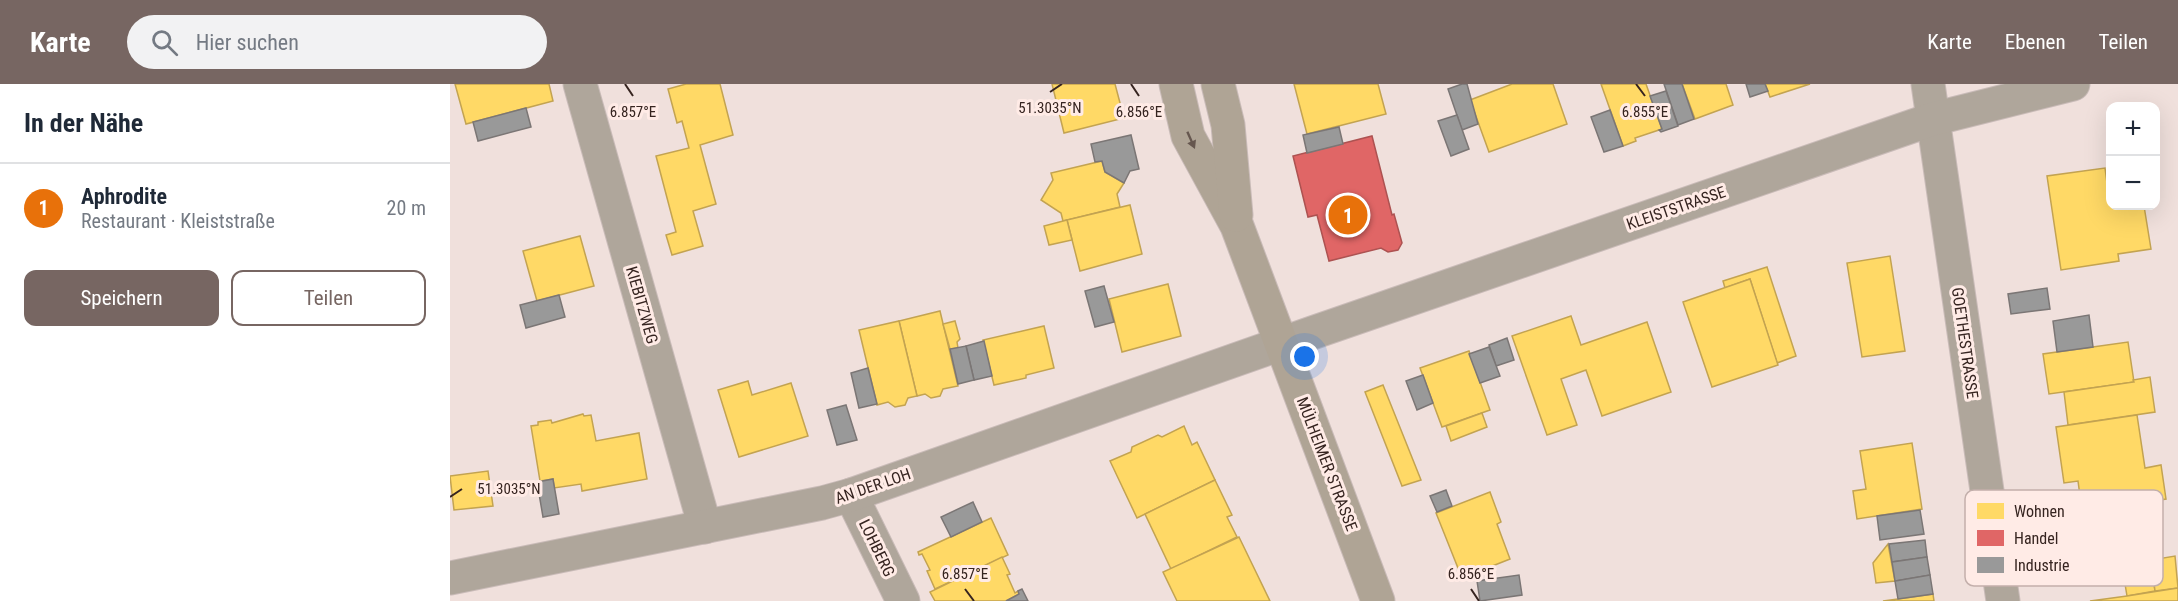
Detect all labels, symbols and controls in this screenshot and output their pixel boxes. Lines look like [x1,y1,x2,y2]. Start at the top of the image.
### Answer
search box [127,15,547,69]
text: Karte [30,26,91,59]
icon: search [148,26,181,59]
text: Hier suchen [196,30,299,55]
text: Karte [1927,30,1972,54]
text: Ebenen [2005,30,2066,54]
text: Teilen [2099,30,2148,54]
text: 51.3035°N [1018,99,1082,117]
map controls [2106,102,2160,210]
button: + [2106,102,2160,156]
text: 6.857°E [610,103,656,121]
text: 6.856°E [1116,103,1162,121]
text: 6.855°E [1622,103,1668,121]
text: In der Nähe [24,108,143,138]
one-way arrow [1186,132,1195,149]
button: − [2106,156,2160,210]
street label: KLEISTSTRASSE [1624,182,1728,234]
text: Aphrodite [81,184,167,209]
pin: 1 [1328,192,1368,238]
text: 1 [38,196,49,220]
text: 20 m [387,196,426,220]
text: Restaurant · Kleiststraße [81,209,275,233]
street label: KIEBITZWEG [622,264,662,346]
button: Speichern [24,270,219,326]
button: Teilen [231,270,426,326]
street label: GOETHESTRASSE [1948,286,1982,400]
your location [1290,342,1319,371]
street label: MÜLHEIMER STRASSE [1293,394,1361,534]
street label: AN DER LOH [833,464,913,508]
text: 51.3035°N [477,480,541,498]
legend [1965,490,2163,586]
text: Wohnen [2014,502,2065,521]
street label: LOHBERG [855,516,899,580]
text: Handel [2014,529,2058,548]
text: Industrie [2014,556,2070,575]
text: 6.857°E [942,565,988,583]
text: 6.856°E [1448,565,1494,583]

